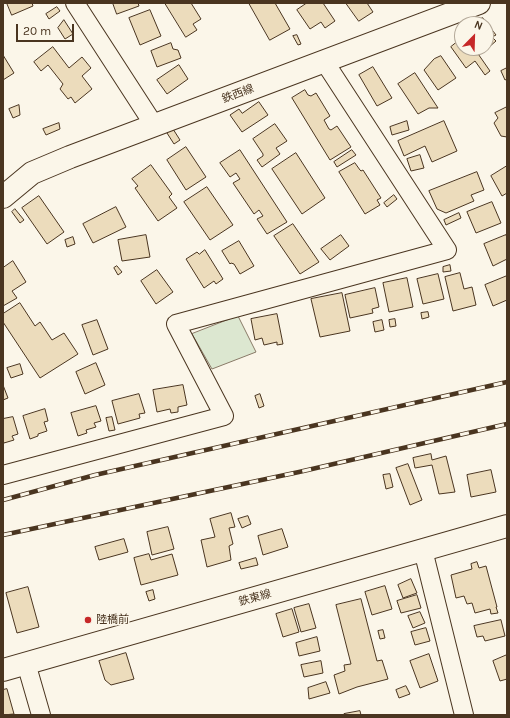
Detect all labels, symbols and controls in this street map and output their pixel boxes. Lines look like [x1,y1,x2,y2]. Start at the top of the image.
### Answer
scale bar [18,16,76,42]
north arrow [454,16,494,56]
text: N [472,18,485,33]
text: 20 m [23,24,51,38]
street label: 鉄西線 [220,82,256,106]
street label: 鉄東線 [237,587,273,609]
place label: 陸橋前 [96,613,129,627]
marker: 陸橋前 [83,615,93,625]

